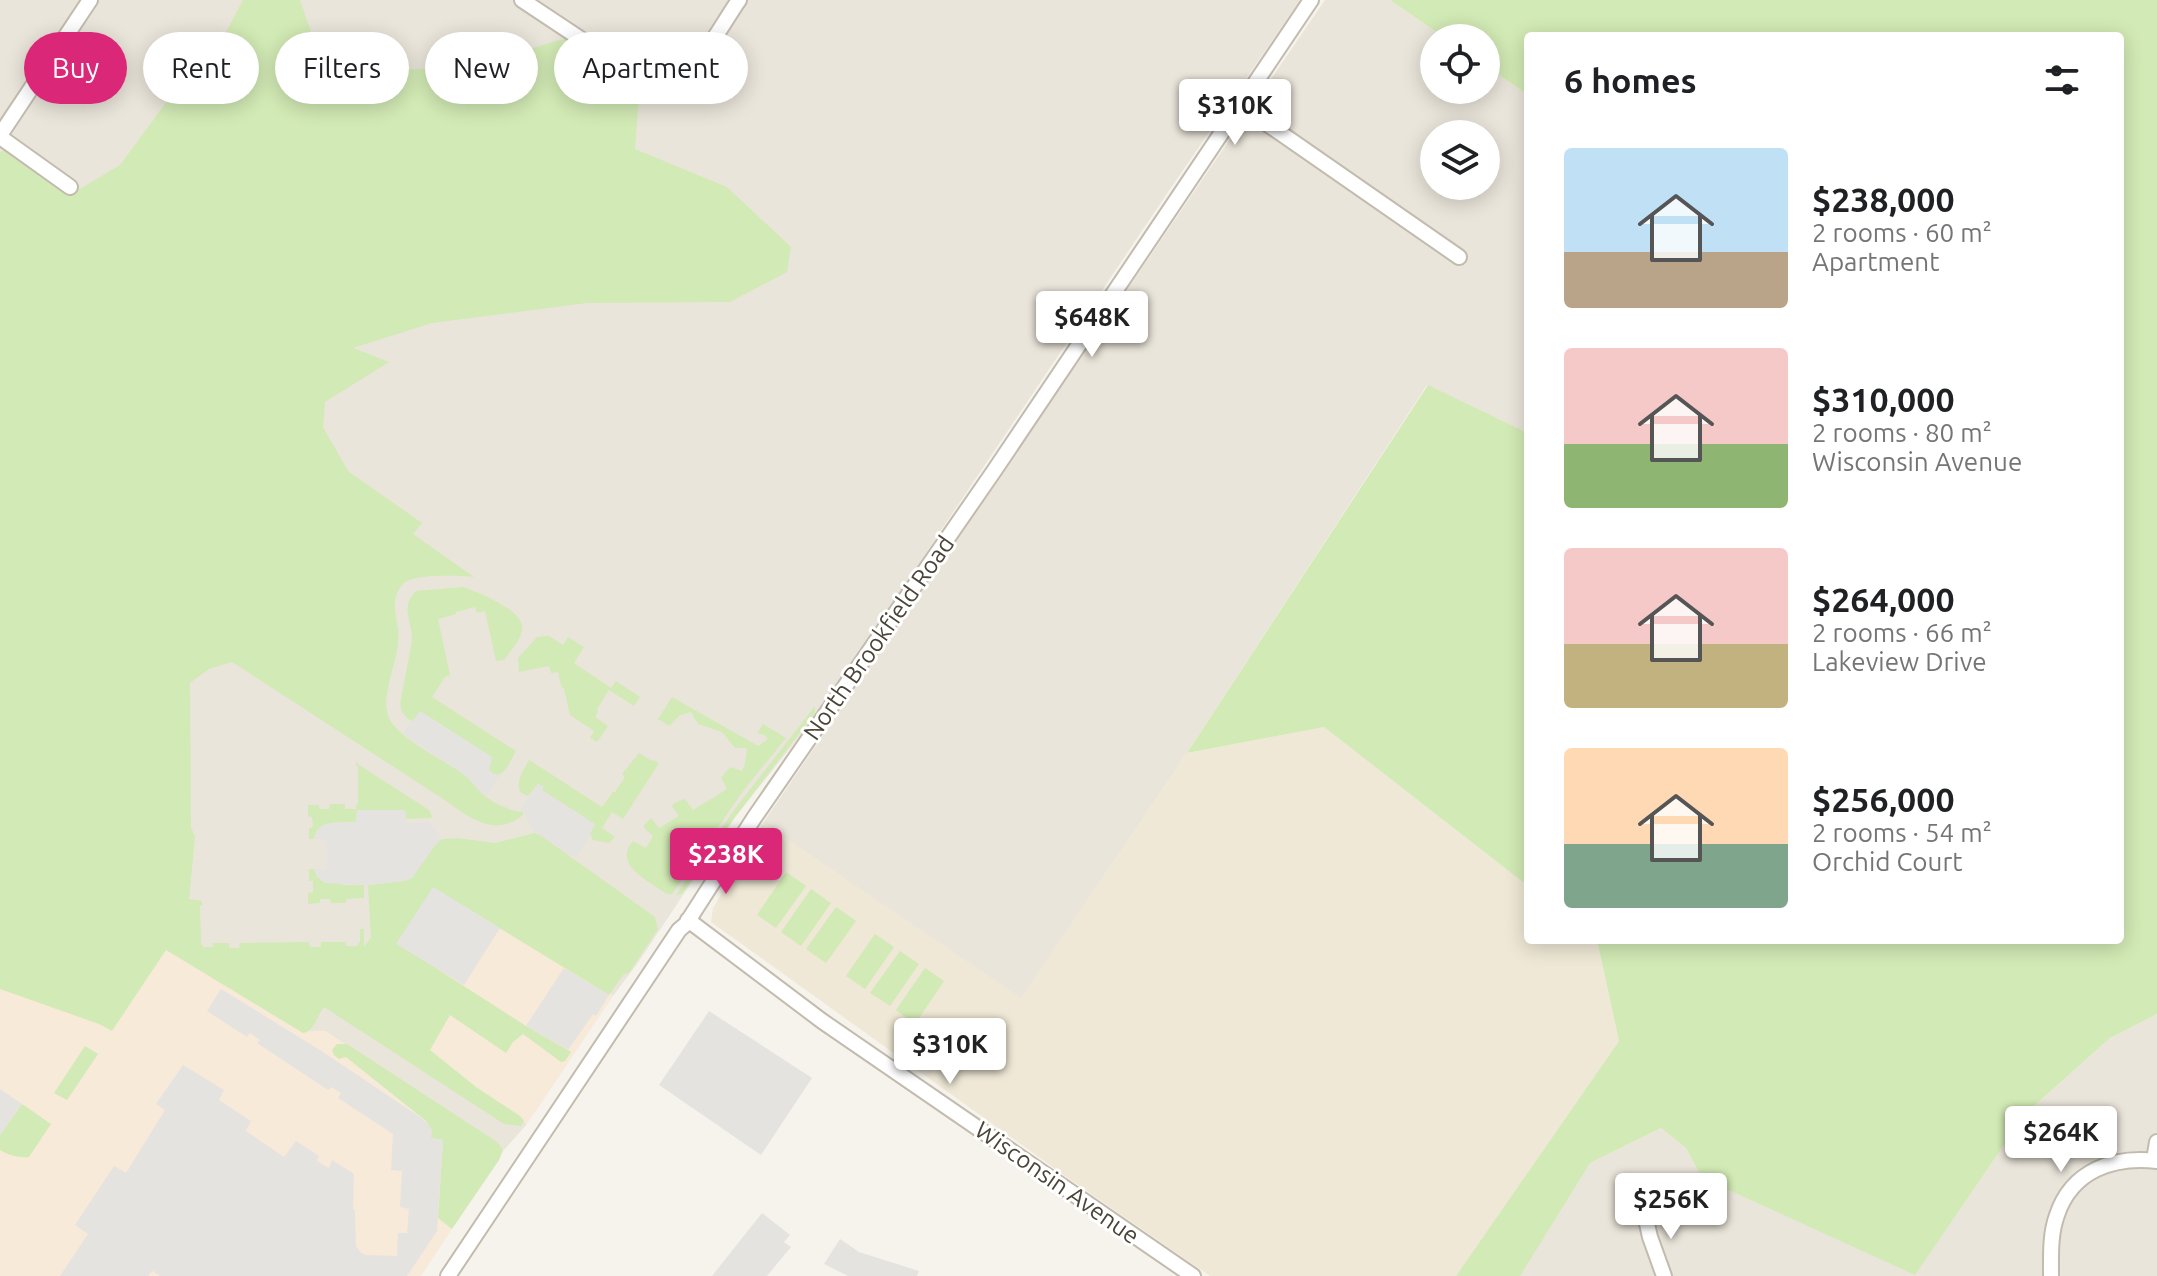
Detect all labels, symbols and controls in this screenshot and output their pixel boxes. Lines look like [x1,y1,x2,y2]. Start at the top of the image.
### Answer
map controls [1420,24,1500,200]
button: locate [1420,24,1500,104]
chip: Buy [24,32,127,104]
chip: Rent [143,32,259,104]
chip: Filters [275,32,409,104]
chip: New [425,32,538,104]
chip: Apartment [554,32,748,104]
icon: filters [2040,58,2084,102]
text: 6 homes [1564,61,1697,99]
pin: $310K [1179,79,1291,147]
text: $310K [1197,90,1273,119]
button: layers [1420,120,1500,200]
icon: home [1628,180,1724,276]
text: $238,000 [1812,180,1955,218]
text: 2 rooms · 60 m² [1812,218,1992,247]
text: Apartment [1812,247,1939,276]
pin: $648K [1036,291,1148,359]
text: $648K [1054,302,1130,331]
icon: home [1628,380,1724,476]
text: $310,000 [1812,380,1955,418]
text: 2 rooms · 80 m² [1812,418,1992,447]
text: Wisconsin Avenue [1812,447,2022,476]
street label: North Brookfield Road [798,531,959,745]
icon: home [1628,580,1724,676]
text: $264,000 [1812,580,1955,618]
text: 2 rooms · 66 m² [1812,618,1992,647]
text: Lakeview Drive [1812,647,1987,676]
icon: home [1628,780,1724,876]
text: $256,000 [1812,780,1955,818]
text: 2 rooms · 54 m² [1812,818,1992,847]
pin: $238K [670,828,782,896]
text: $238K [688,839,764,868]
text: Orchid Court [1812,847,1962,876]
pin: $310K [894,1018,1006,1086]
text: $310K [912,1029,988,1058]
pin: $264K [2005,1106,2117,1174]
street label: Wisconsin Avenue [970,1116,1145,1249]
text: $264K [2023,1117,2099,1146]
pin: $256K [1615,1173,1727,1241]
text: $256K [1633,1184,1709,1213]

